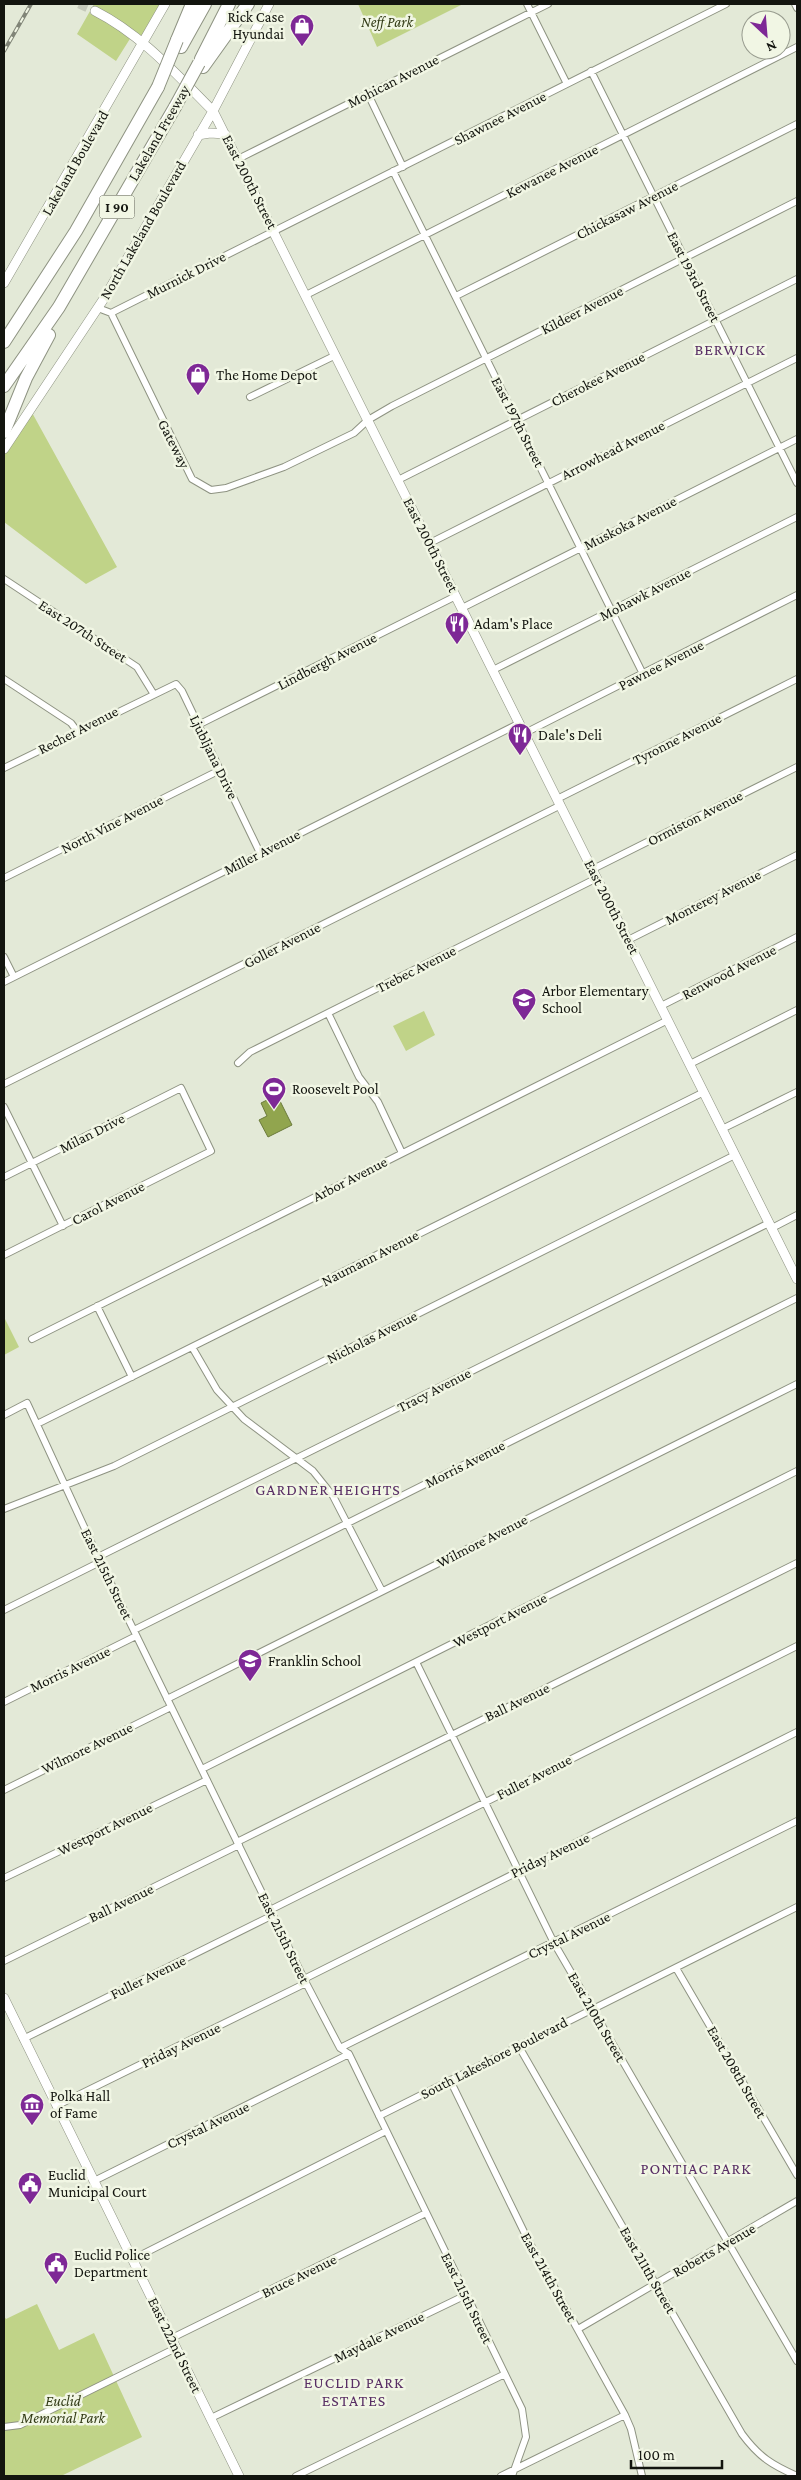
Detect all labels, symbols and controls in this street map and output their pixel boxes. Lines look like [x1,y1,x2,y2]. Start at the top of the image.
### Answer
place label: Rick Case Hyundai [227,9,284,43]
north arrow [741,10,791,60]
shop icon: Rick Case Hyundai [289,13,315,47]
park label: Neff Park [361,14,414,31]
text: N [763,37,779,56]
street label: Mohican Avenue [345,51,442,111]
street label: Lakeland Freeway [125,82,194,184]
street label: Shawnee Avenue [451,88,549,148]
street label: Lakeland Boulevard [38,108,112,218]
street label: East 200th Street [219,132,281,233]
street label: Kewanee Avenue [503,141,601,201]
street label: North Lakeland Boulevard [97,158,189,302]
street label: Chickasaw Avenue [574,177,681,243]
road number: I 90 [100,196,134,218]
street label: East 193rd Street [664,229,724,326]
street label: Murnick Drive [144,248,229,302]
street label: Kildeer Avenue [538,282,626,338]
district label: BERWICK [694,341,766,358]
street label: Cherokee Avenue [548,348,648,410]
shop icon: The Home Depot [185,362,211,396]
place label: The Home Depot [216,367,318,384]
street label: East 197th Street [488,374,548,471]
street label: Gateway [154,417,193,472]
street label: Arrowhead Avenue [559,417,668,483]
street label: Muskoka Avenue [581,493,679,553]
street label: East 200th Street [400,495,462,596]
street label: Mohawk Avenue [597,564,694,624]
street label: East 207th Street [36,597,131,666]
restaurant icon: Adam's Place [444,611,470,645]
place label: Adam's Place [474,616,553,632]
street label: Lindbergh Avenue [275,629,380,694]
street label: Pawnee Avenue [616,636,707,693]
street label: Recher Avenue [35,703,121,757]
street label: Tyronne Avenue [630,710,725,769]
street label: Ljubljana Drive [186,712,241,803]
restaurant icon: Dale's Deli [507,722,533,756]
place label: Dale's Deli [538,727,602,743]
street label: Ormiston Avenue [645,787,746,849]
street label: North Vine Avenue [58,791,166,857]
street label: Miller Avenue [221,826,303,878]
street label: East 200th Street [581,857,643,958]
street label: Monterey Avenue [663,866,764,929]
street label: Goller Avenue [241,919,323,971]
street label: Renwood Avenue [679,941,779,1003]
street label: Trebec Avenue [374,942,459,996]
place label: Arbor Elementary School [542,983,649,1016]
school or university icon: Arbor Elementary School [511,987,537,1021]
sports icon: Roosevelt Pool [261,1076,287,1110]
place label: Roosevelt Pool [292,1081,379,1097]
street label: Milan Drive [57,1110,128,1156]
street label: Arbor Avenue [310,1153,390,1205]
street label: Carol Avenue [69,1178,147,1228]
street label: Naumann Avenue [319,1226,422,1289]
street label: Nicholas Avenue [324,1307,420,1367]
street label: Tracy Avenue [395,1364,474,1416]
street label: Morris Avenue [422,1437,508,1491]
district label: GARDNER HEIGHTS [255,1481,401,1498]
street label: Wilmore Avenue [434,1511,530,1571]
street label: East 215th Street [78,1526,136,1623]
street label: Westport Avenue [450,1589,550,1651]
street label: Morris Avenue [27,1642,113,1695]
school or university icon: Franklin School [237,1648,263,1682]
place label: Franklin School [268,1653,361,1669]
street label: Ball Avenue [482,1679,552,1725]
street label: Wilmore Avenue [39,1719,136,1777]
street label: Fuller Avenue [494,1751,574,1803]
street label: Westport Avenue [55,1799,156,1860]
street label: Priday Avenue [508,1829,593,1882]
street label: Ball Avenue [86,1880,156,1926]
street label: East 215th Street [255,1890,313,1987]
street label: Crystal Avenue [525,1908,614,1963]
street label: Fuller Avenue [108,1952,189,2002]
street label: East 210th Street [565,1970,630,2065]
street label: South Lakeshore Boulevard [418,2014,570,2102]
street label: Priday Avenue [139,2019,224,2072]
street label: East 208th Street [704,2023,770,2122]
place label: Polka Hall of Fame [50,2088,110,2121]
museum icon: Polka Hall of Fame [19,2092,45,2126]
street label: Crystal Avenue [164,2098,253,2153]
district label: PONTIAC PARK [641,2160,751,2177]
place label: Euclid Municipal Court [48,2167,148,2201]
public building icon: Euclid Municipal Court [17,2171,43,2205]
street label: Roberts Avenue [670,2220,759,2280]
street label: East 211th Street [617,2224,680,2317]
street label: East 214th Street [518,2230,581,2325]
place label: Euclid Police Department [74,2247,150,2281]
street label: East 215th Street [438,2250,496,2347]
public building icon: Euclid Police Department [43,2251,69,2285]
street label: Bruce Avenue [259,2251,339,2301]
street label: East 222nd Street [145,2295,205,2396]
street label: Maydale Avenue [331,2308,428,2367]
district label: EUCLID PARK ESTATES [304,2374,404,2409]
park label: Euclid Memorial Park [20,2393,107,2426]
scale bar [631,2438,722,2470]
text: 100 m [638,2447,675,2463]

